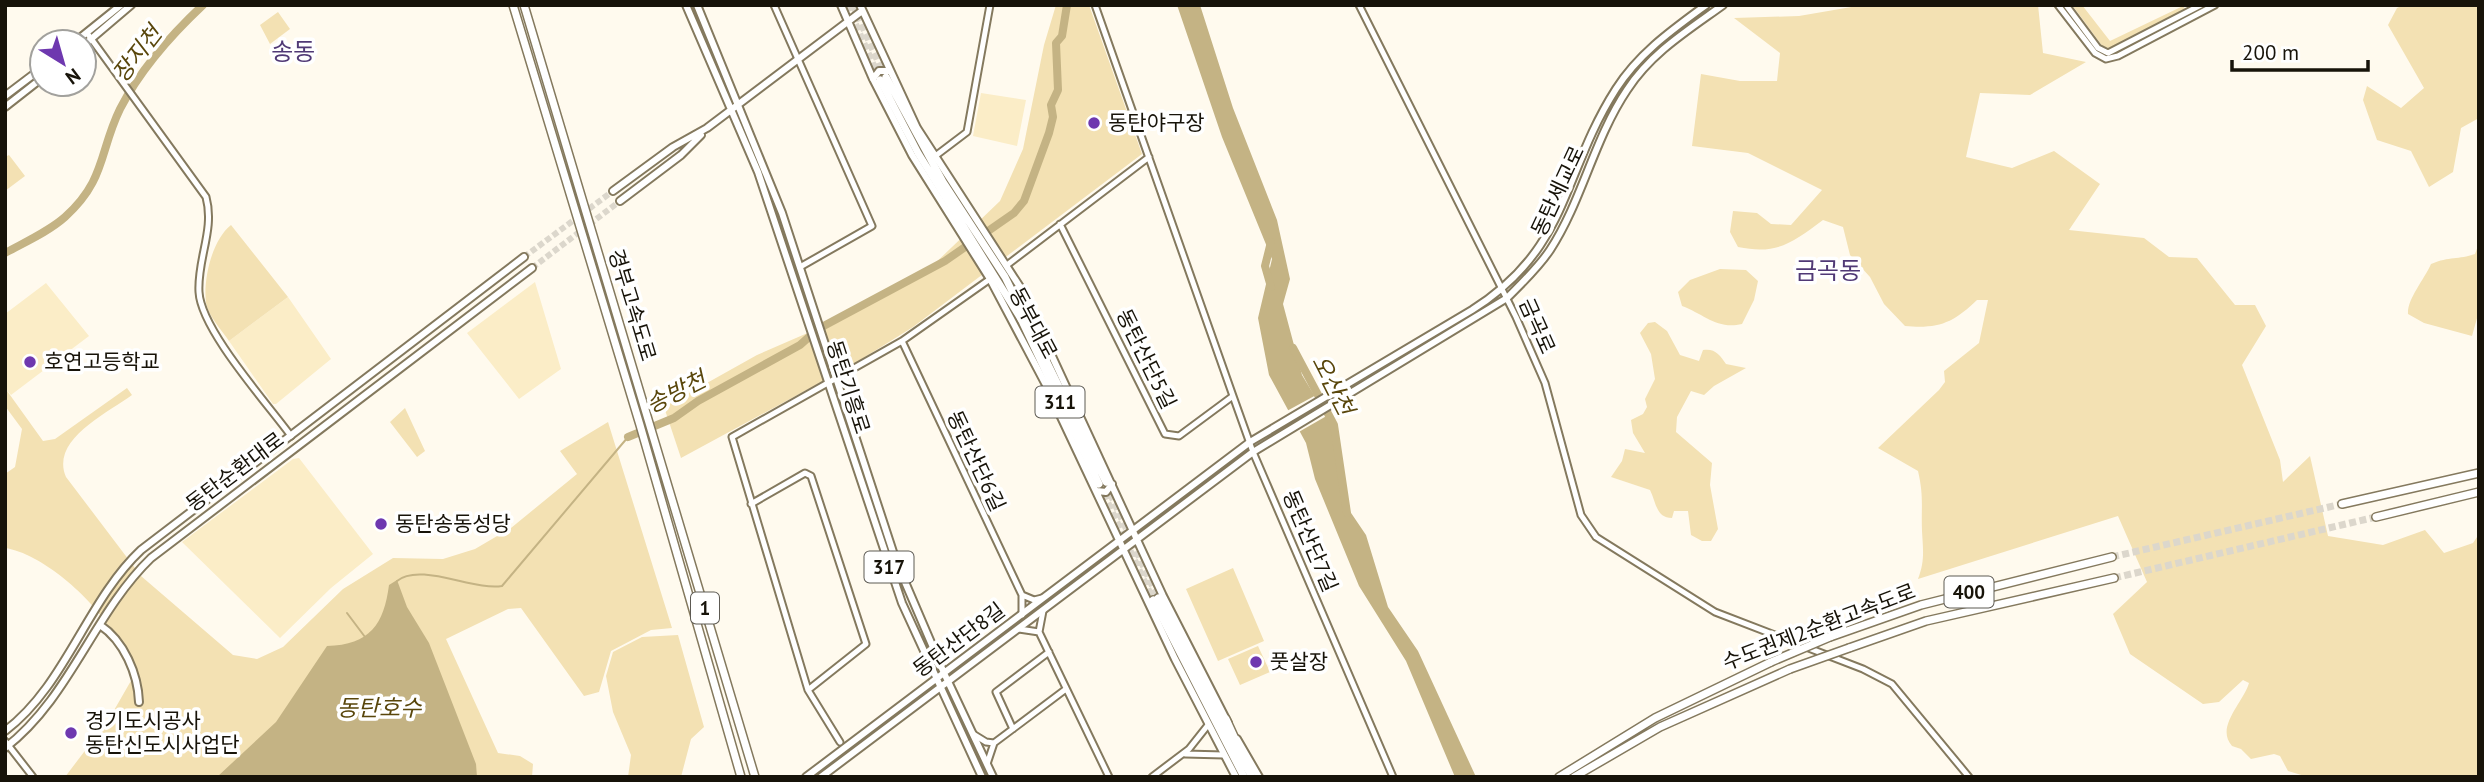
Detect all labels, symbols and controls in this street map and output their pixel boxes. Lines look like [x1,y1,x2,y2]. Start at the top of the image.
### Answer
water label: 장지천 [106,18,169,88]
north arrow [28,28,98,98]
scale bar [2232,28,2368,72]
district label: 송동 [271,36,315,67]
text: 200 m [2242,39,2299,66]
text: N [61,63,85,90]
place label: 동탄야구장 [1108,109,1205,136]
marker: 동탄야구장 [1086,115,1102,131]
street label: 동탄세교로 [1525,141,1590,240]
street label: 경부고속도로 [603,245,662,364]
district label: 금곡동 [1795,255,1861,286]
street label: 동부대로 [1003,282,1064,363]
street label: 금곡로 [1513,294,1562,358]
street label: 동탄산단5길 [1111,304,1182,413]
street label: 동탄기흥로 [821,337,876,437]
place label: 호연고등학교 [44,348,160,375]
water label: 오산천 [1306,350,1362,422]
marker: 호연고등학교 [22,354,38,370]
water label: 송방천 [641,363,713,419]
road number: 311 [1036,386,1084,418]
street label: 동탄산단6길 [941,406,1012,515]
street label: 동탄순환대로 [180,426,289,517]
street label: 동탄산단7길 [1277,486,1344,596]
place label: 동탄송동성당 [395,510,511,537]
marker: 동탄송동성당 [373,516,389,532]
road number: 317 [864,552,914,582]
road number: 400 [1944,576,1994,608]
street label: 수도권제2순환고속도로 [1718,577,1919,676]
road number: 1 [691,593,719,624]
street label: 동탄산단8길 [907,596,1010,683]
place label: 풋살장 [1270,648,1328,675]
marker: 풋살장 [1248,654,1264,670]
water label: 동탄호수 [337,693,422,722]
place label: 경기도시공사 동탄신도시사업단 [85,707,240,758]
marker: 경기도시공사 동탄신도시사업단 [63,725,79,741]

